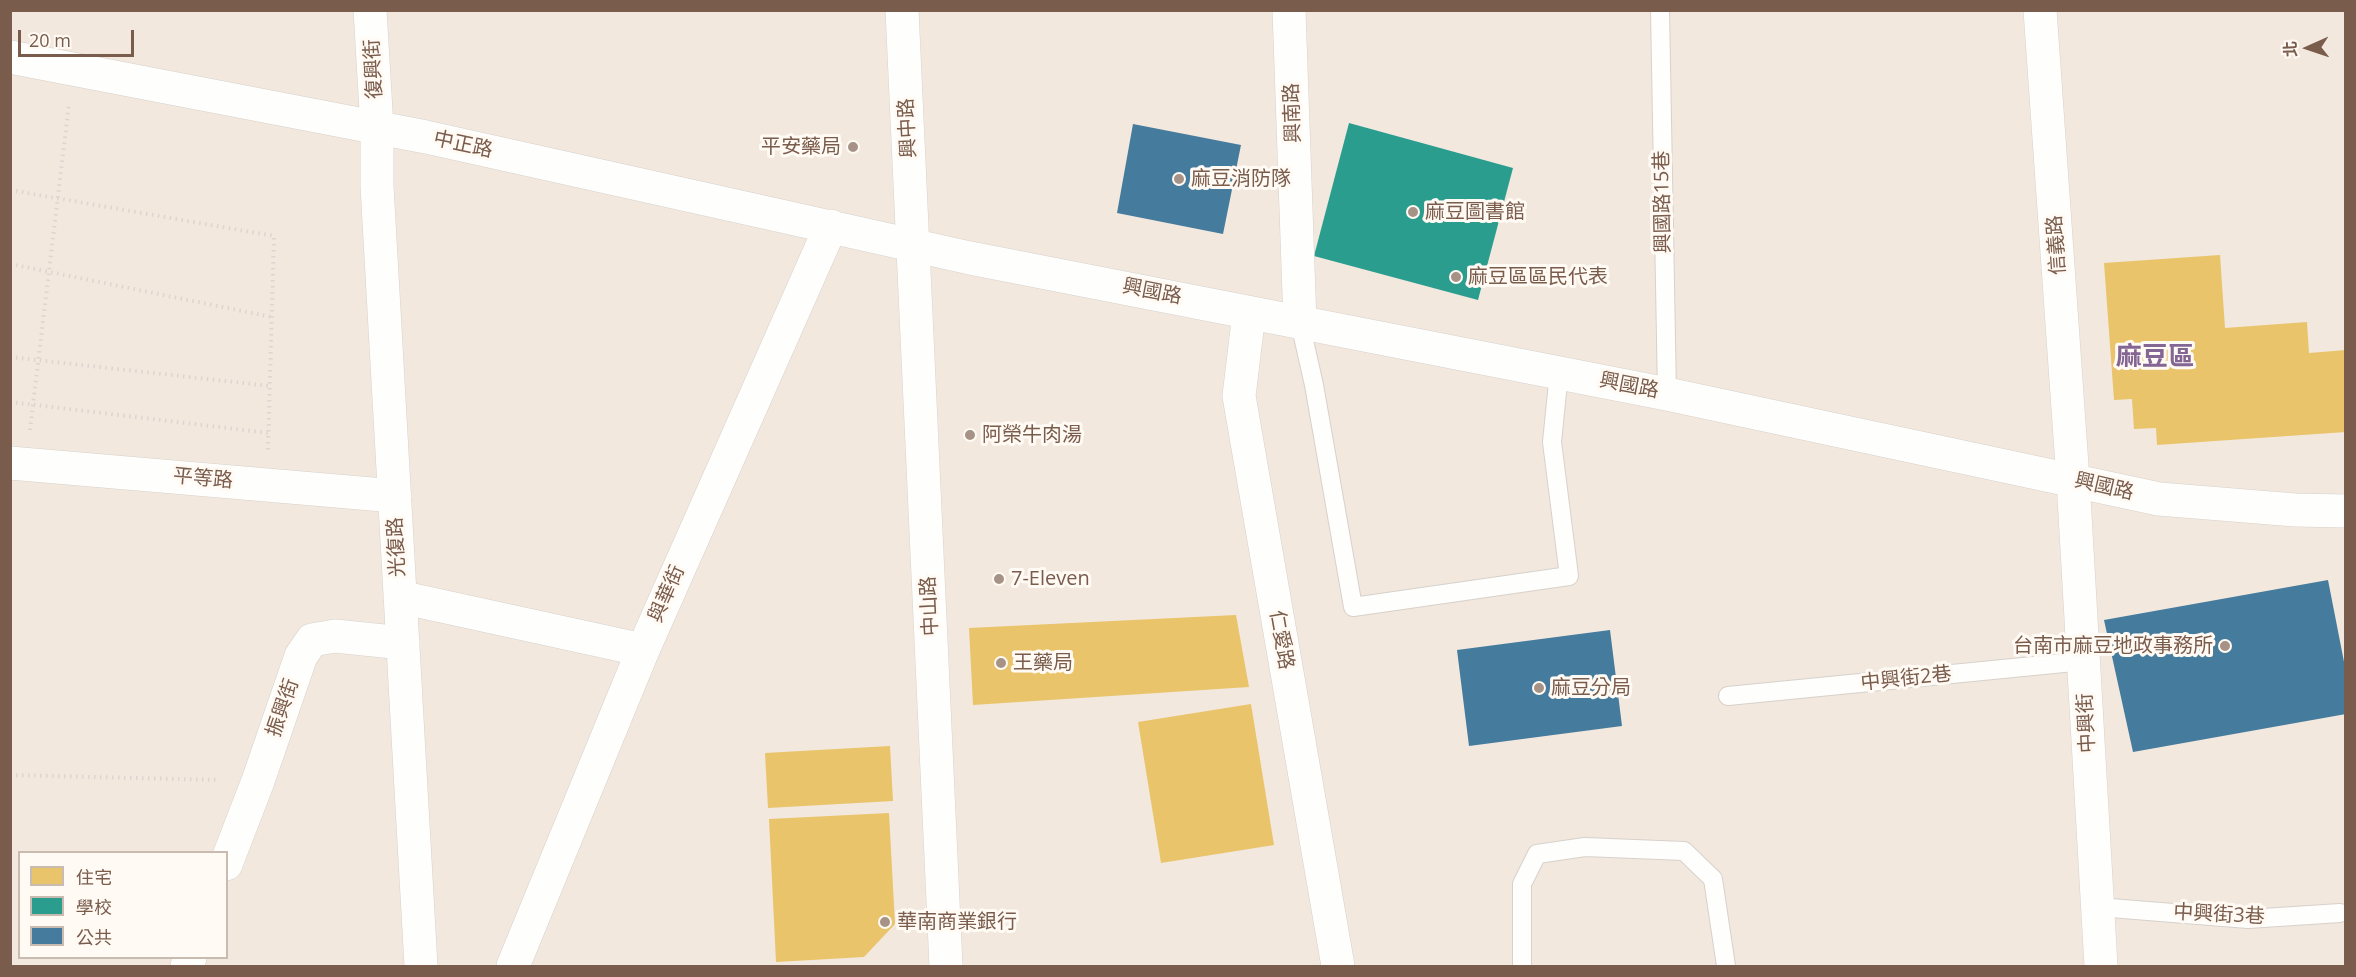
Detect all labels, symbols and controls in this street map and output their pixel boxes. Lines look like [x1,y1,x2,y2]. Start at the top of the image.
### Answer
scale bar [21,18,136,56]
north arrow [2278,18,2338,78]
text: 20 m [29,28,71,52]
street label: 復興街 [360,38,388,100]
text: 北 [2279,40,2301,58]
street label: 興南路 [1280,83,1306,143]
street label: 興中路 [894,97,922,159]
street label: 中正路 [431,127,495,163]
place label: 平安藥局 [761,135,841,159]
marker: 平安藥局 [846,140,860,154]
street label: 興國路15巷 [1650,150,1676,254]
place label: 麻豆消防隊 [1191,167,1291,191]
marker: 麻豆消防隊 [1172,172,1186,186]
place label: 麻豆圖書館 [1425,200,1525,224]
marker: 麻豆圖書館 [1406,205,1420,219]
street label: 信義路 [2043,214,2071,276]
place label: 麻豆區區民代表 [1468,265,1608,289]
marker: 麻豆區區民代表 [1449,270,1463,284]
street label: 興國路 [1120,274,1184,310]
district label: 麻豆區 [2116,342,2194,374]
street label: 興國路 [1597,368,1661,404]
place label: 阿榮牛肉湯 [982,423,1082,447]
marker: 阿榮牛肉湯 [963,428,977,442]
street label: 平等路 [172,464,234,494]
street label: 興國路 [2072,469,2136,505]
street label: 光復路 [383,516,411,578]
street label: 與華街 [644,562,690,626]
place label: 7-Eleven [1011,567,1090,591]
marker: 7-Eleven [992,572,1006,586]
street label: 中山路 [916,575,944,637]
street label: 仁愛路 [1264,608,1298,672]
place label: 台南市麻豆地政事務所 [2013,634,2213,658]
marker: 台南市麻豆地政事務所 [2218,639,2232,653]
place label: 王藥局 [1013,651,1073,675]
marker: 王藥局 [994,656,1008,670]
street label: 中興街2巷 [1859,662,1953,696]
street label: 振興街 [262,676,304,740]
place label: 麻豆分局 [1551,676,1631,700]
marker: 麻豆分局 [1532,681,1546,695]
street label: 中興街 [2073,692,2101,754]
legend [18,851,228,959]
text: 住宅 [76,865,112,889]
text: 學校 [76,895,112,919]
street label: 中興街3巷 [2173,901,2265,929]
place label: 華南商業銀行 [897,910,1017,934]
marker: 華南商業銀行 [878,915,892,929]
text: 公共 [76,925,112,949]

